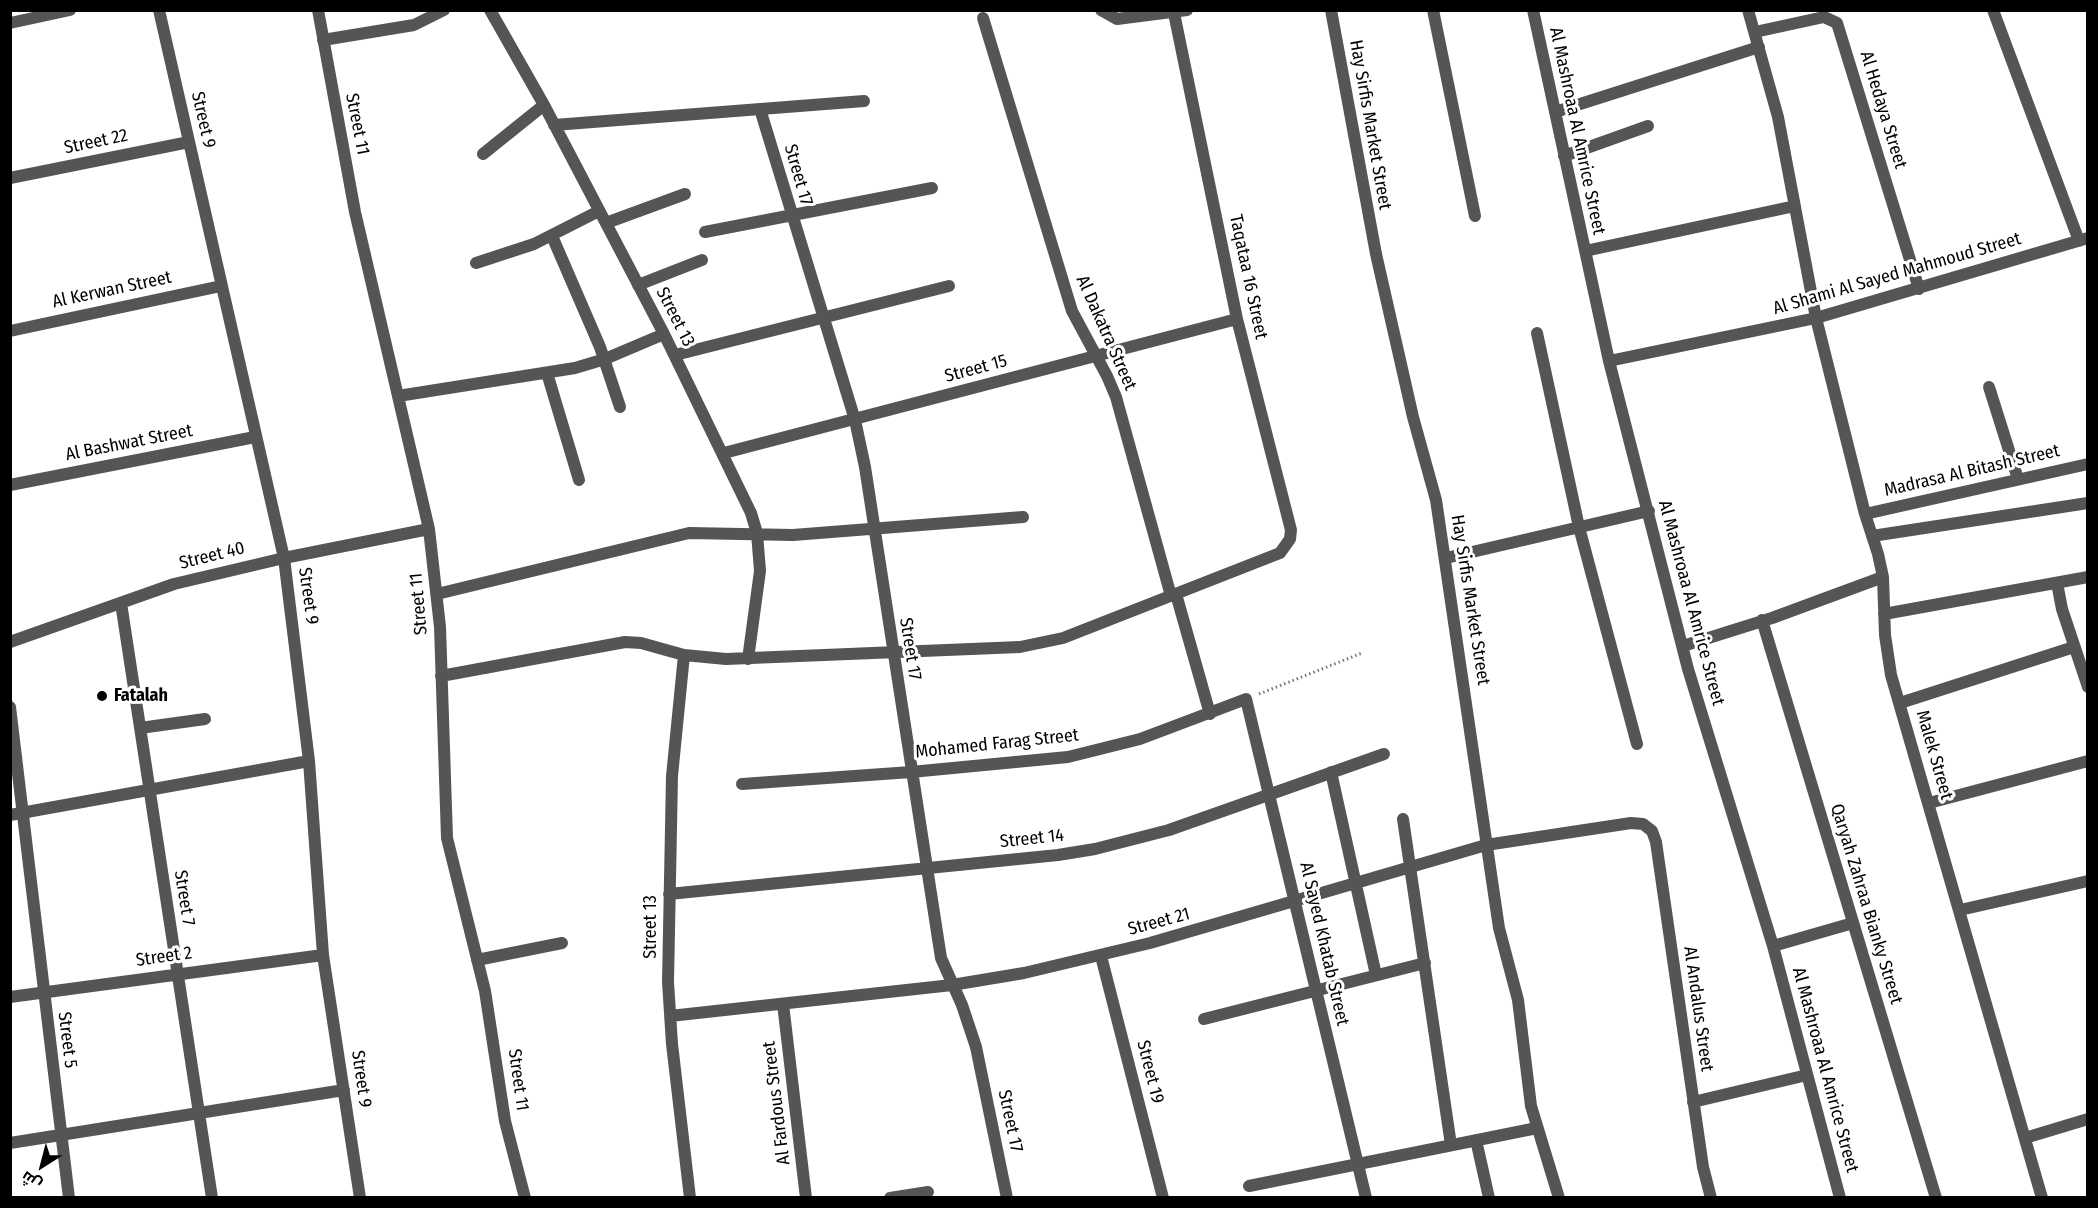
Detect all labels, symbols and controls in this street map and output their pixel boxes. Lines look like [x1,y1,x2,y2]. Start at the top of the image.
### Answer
street label: Al Mashroaa Al Amrice Street [1544,25,1610,237]
street label: Hay Sirfis Market Street [1344,38,1396,212]
street label: Al Hedaya Street [1855,49,1911,171]
street label: Street 9 [186,90,220,150]
street label: Street 11 [340,91,374,157]
street label: Street 22 [62,125,130,159]
street label: Street 17 [779,142,817,208]
street label: Taqataa 16 Street [1224,213,1272,341]
street label: Al Shami Al Sayed Mahmoud Street [1771,228,2023,320]
street label: Al Kerwan Street [50,267,174,313]
street label: Al Dakatra Street [1071,272,1141,394]
street label: Street 13 [651,284,699,350]
street label: Street 15 [942,350,1010,388]
street label: Al Bashwat Street [64,420,194,466]
street label: Madrasa Al Bitash Street [1882,440,2062,502]
street label: Al Mashroaa Al Amrice Street [1653,498,1729,708]
street label: Hay Sirfis Market Street [1446,513,1494,687]
street label: Street 40 [177,537,247,575]
street label: Street 9 [293,566,323,626]
street label: Street 11 [406,572,432,636]
street label: Street 17 [894,616,926,682]
place label: Fatalah [114,685,168,707]
marker: Fatalah [95,689,109,703]
street label: Malek Street [1911,708,1957,802]
street label: Mohamed Farag Street [914,725,1080,763]
street label: Qaryah Zahraa Bianky Street [1825,801,1907,1007]
street label: Street 14 [999,825,1065,853]
street label: Al Sayed Khatab Street [1295,860,1353,1028]
street label: Street 7 [169,869,199,927]
street label: Street 13 [640,895,662,959]
street label: Street 21 [1126,903,1192,941]
street label: Street 2 [135,942,193,972]
street label: Al Andalus Street [1679,945,1717,1073]
street label: Al Mashroaa Al Amrice Street [1787,965,1863,1175]
street label: Street 5 [53,1011,81,1069]
street label: Street 19 [1132,1038,1168,1106]
street label: Al Fardous Street [759,1040,795,1166]
street label: Street 11 [503,1048,533,1112]
street label: Street 9 [346,1049,376,1109]
street label: Street 17 [993,1088,1027,1154]
north arrow [12,1136,72,1196]
text: ش [17,1167,45,1195]

